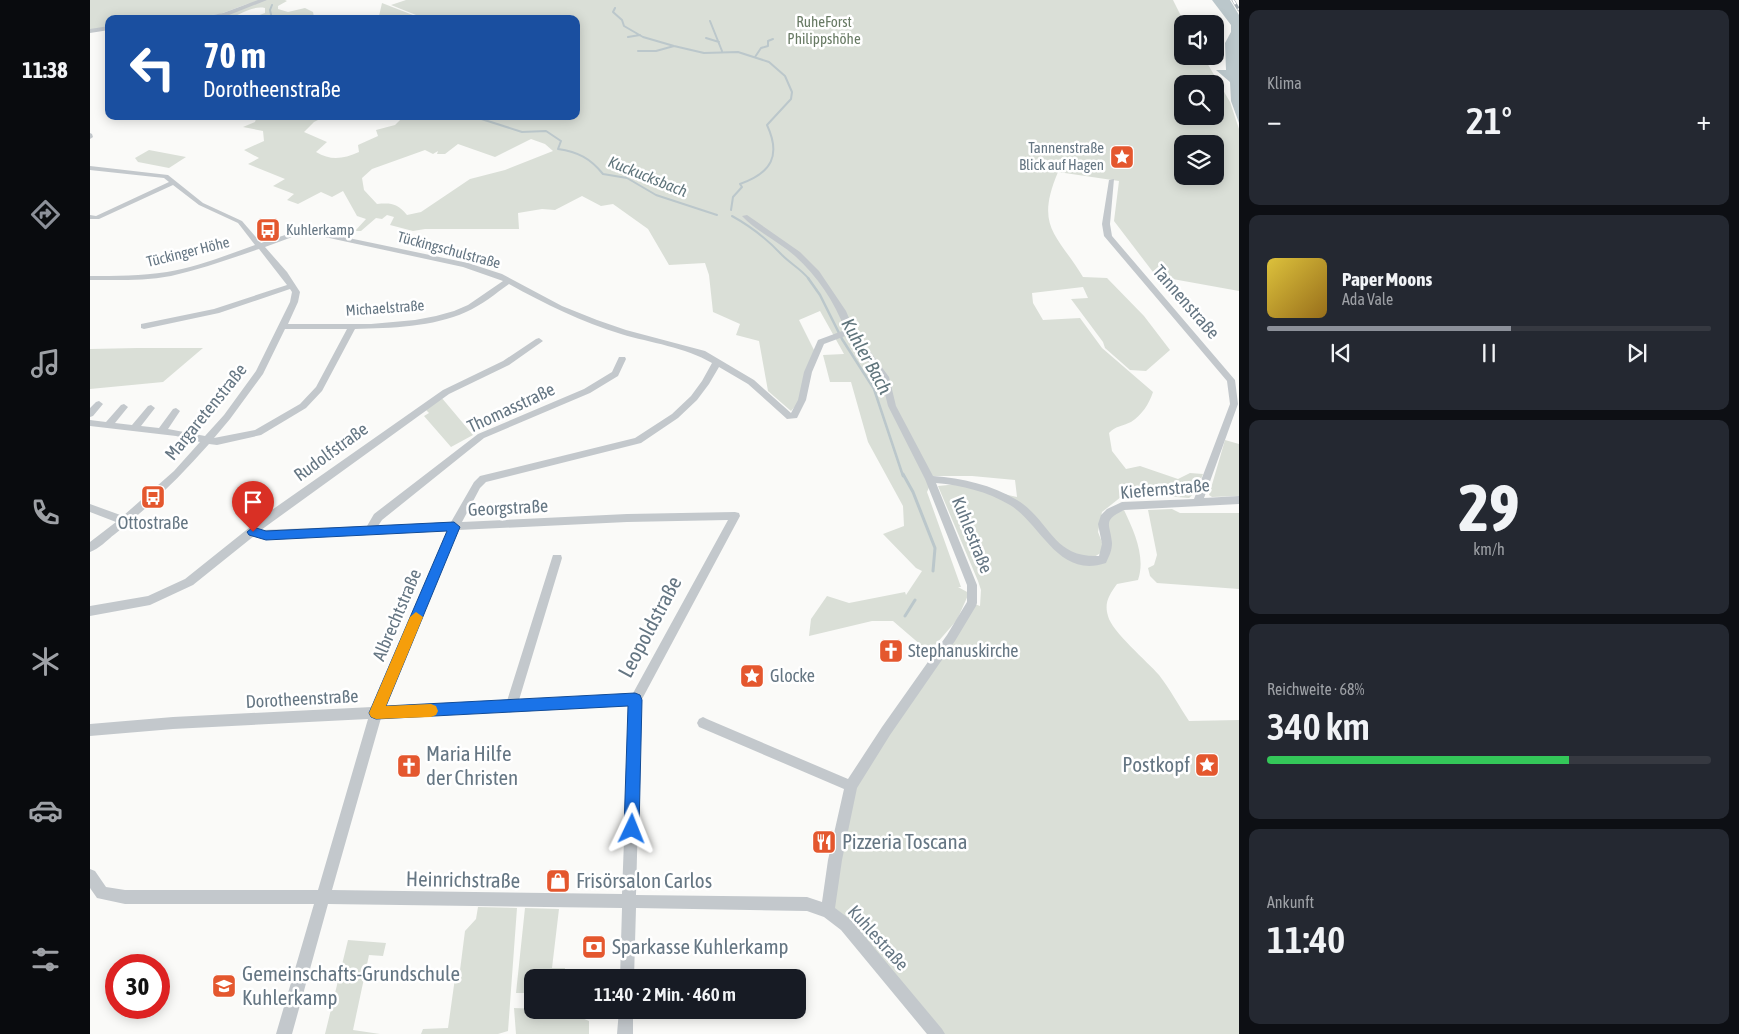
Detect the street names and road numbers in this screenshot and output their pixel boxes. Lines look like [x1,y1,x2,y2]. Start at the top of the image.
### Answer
street label: Tückingschulstraße [396,228,503,271]
street label: Tückinger Höhe [145,233,231,270]
street label: Tannenstraße [1149,260,1224,343]
street label: Michaelstraße [345,296,425,319]
street label: Margaretenstraße [160,359,251,464]
street label: Thomasstraße [464,378,558,437]
street label: Rudolfstraße [290,418,372,485]
street label: Kiefernstraße [1119,474,1211,503]
street label: Kuhlestraße [948,494,997,576]
street label: Georgstraße [467,495,549,520]
street label: Albrechtstraße [368,566,425,664]
street label: Leopoldstraße [612,572,686,681]
street label: Dorotheenstraße [245,685,359,712]
street label: Heinrichstraße [406,866,520,892]
street label: Kuhlestraße [844,901,913,975]

